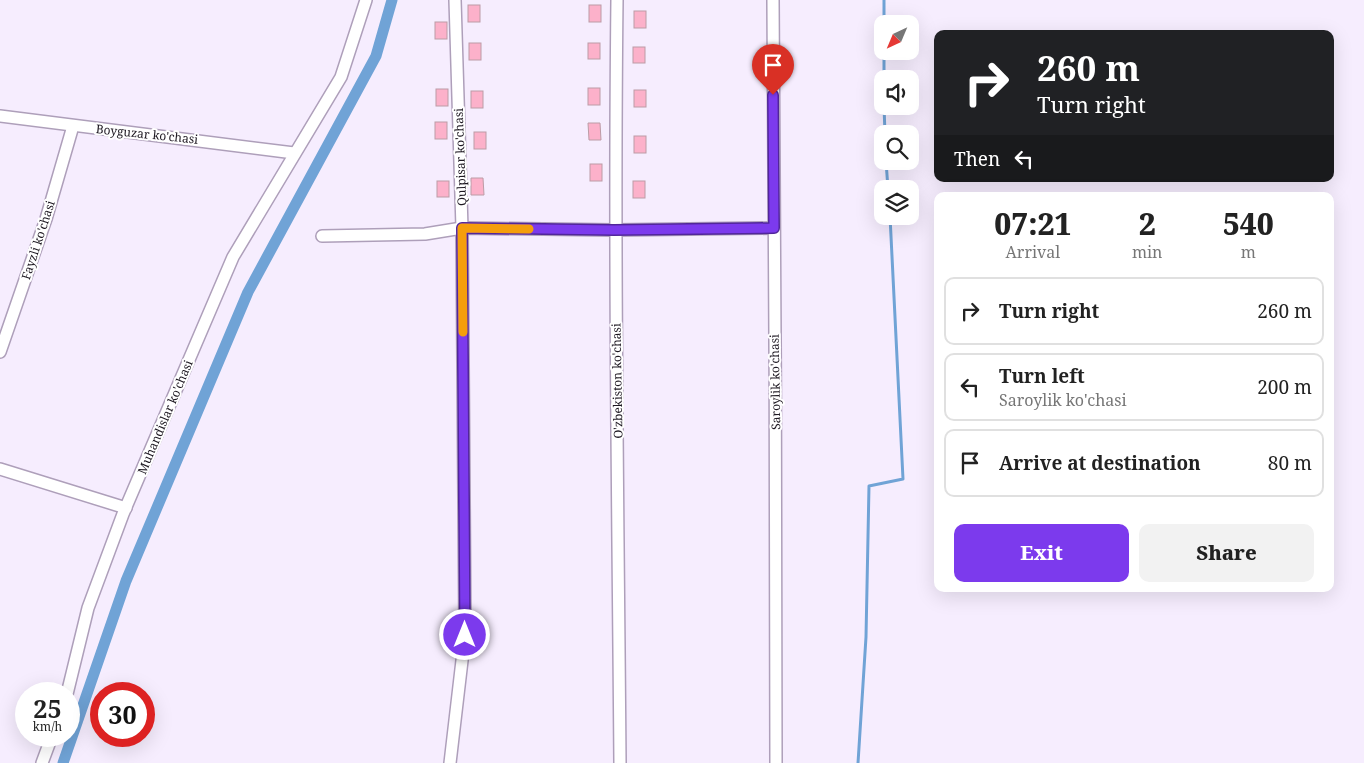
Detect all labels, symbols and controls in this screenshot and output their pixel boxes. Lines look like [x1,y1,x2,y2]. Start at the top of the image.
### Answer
north arrow [874,15,919,60]
map controls [874,15,919,225]
pin [752,44,794,95]
text: 260 m [1037,44,1140,91]
icon: right [954,50,1019,115]
icon: arrive [759,51,787,79]
button: sound [874,70,919,115]
text: Turn right [1037,89,1146,119]
street label: Qulpisar ko'chasi [450,108,470,206]
street label: Boyguzar ko'chasi [95,120,199,148]
button: search [874,125,919,170]
icon: left [1010,145,1038,173]
text: Then [954,146,1000,172]
button: layers [874,180,919,225]
street label: Fayzli ko'chasi [17,198,59,282]
text: 07:21 [994,203,1072,244]
text: 2 [1139,203,1156,244]
text: 540 [1223,203,1274,244]
text: Arrival [1006,241,1060,263]
text: min [1132,241,1162,263]
text: m [1241,241,1256,263]
icon: right [956,297,984,325]
text: Turn right [999,298,1099,324]
text: 260 m [1257,298,1312,324]
street label: O'zbekiston ko'chasi [607,323,627,439]
street label: Saroylik ko'chasi [766,334,784,430]
street label: Muhandislar ko'chasi [133,357,197,477]
text: Turn left [999,363,1085,389]
icon: left [956,373,984,401]
text: 200 m [1257,374,1312,400]
text: Saroylik ko'chasi [999,389,1127,411]
icon: arrive [956,449,984,477]
text: Arrive at destination [999,450,1201,476]
text: 80 m [1268,450,1312,476]
button: Exit [954,524,1129,582]
button: Share [1139,524,1314,582]
position arrow [438,608,490,660]
speed limit sign: 30 [90,682,155,747]
text: 25 [33,691,62,725]
text: km/h [33,718,62,735]

